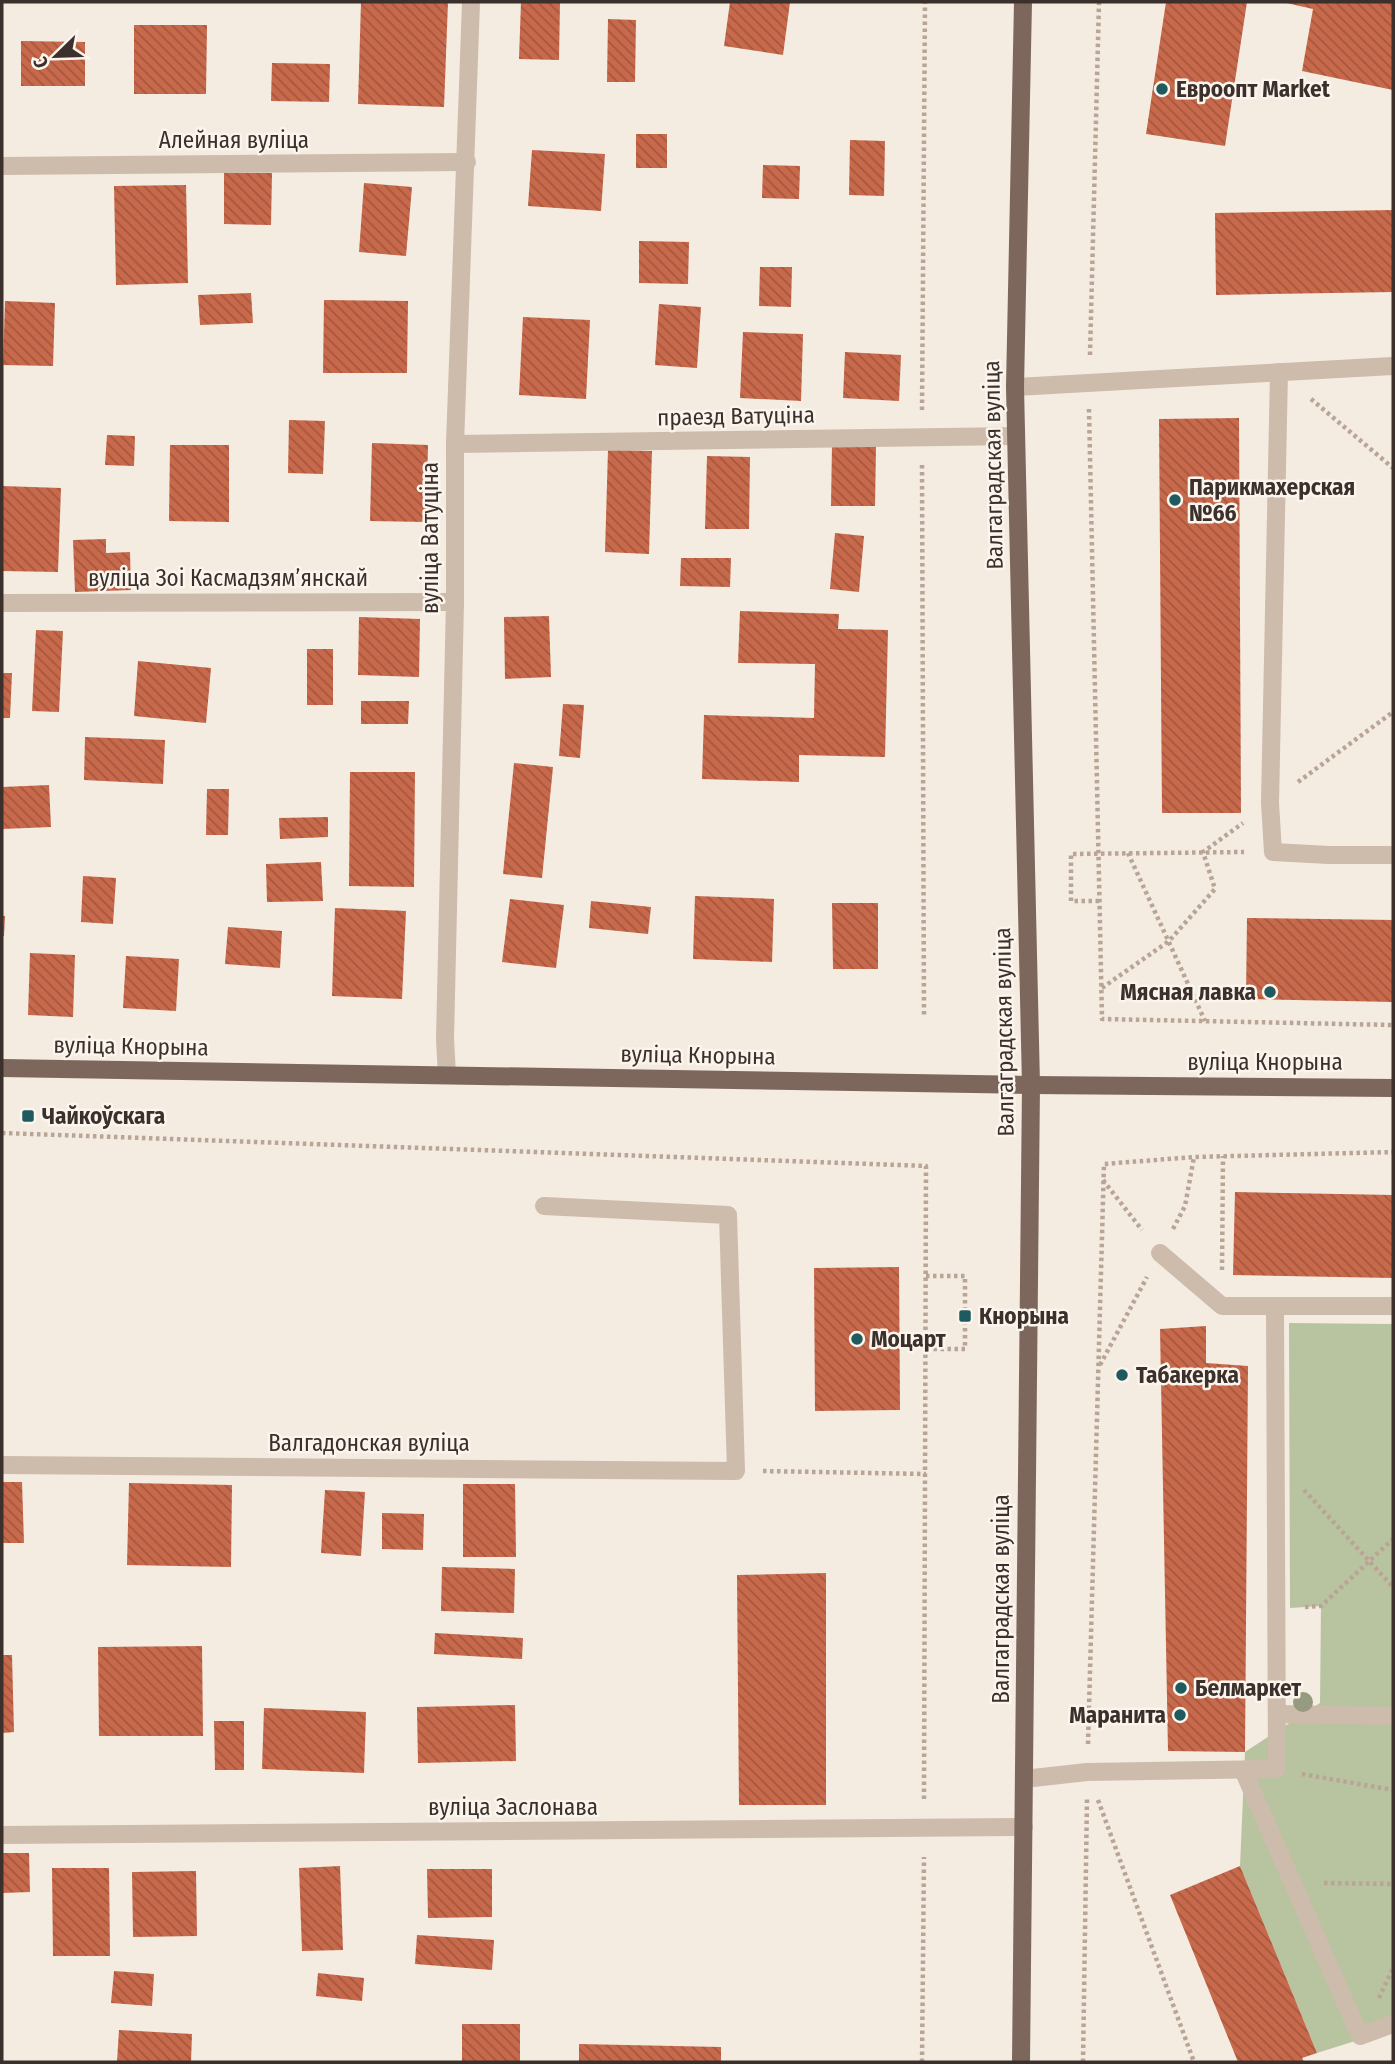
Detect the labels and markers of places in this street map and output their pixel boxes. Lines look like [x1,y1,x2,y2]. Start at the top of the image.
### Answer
place label: Евроопт Market [1176,75,1331,103]
marker: Евроопт Market [1154,81,1170,97]
place label: Парикмахерская №66 [1189,473,1355,527]
marker: Парикмахерская №66 [1167,492,1183,508]
place label: Мясная лавка [1120,978,1256,1006]
marker: Мясная лавка [1262,984,1278,1000]
place label: Чайкоўскага [42,1102,165,1130]
marker: Чайкоўскага [20,1108,36,1124]
place label: Кнорына [979,1302,1069,1330]
marker: Кнорына [957,1308,973,1324]
place label: Моцарт [871,1325,947,1353]
marker: Моцарт [849,1331,865,1347]
place label: Табакерка [1136,1361,1239,1389]
marker: Табакерка [1114,1367,1130,1383]
place label: Белмаркет [1195,1674,1302,1702]
marker: Белмаркет [1173,1680,1189,1696]
place label: Маранита [1069,1701,1166,1729]
marker: Маранита [1172,1707,1188,1723]

